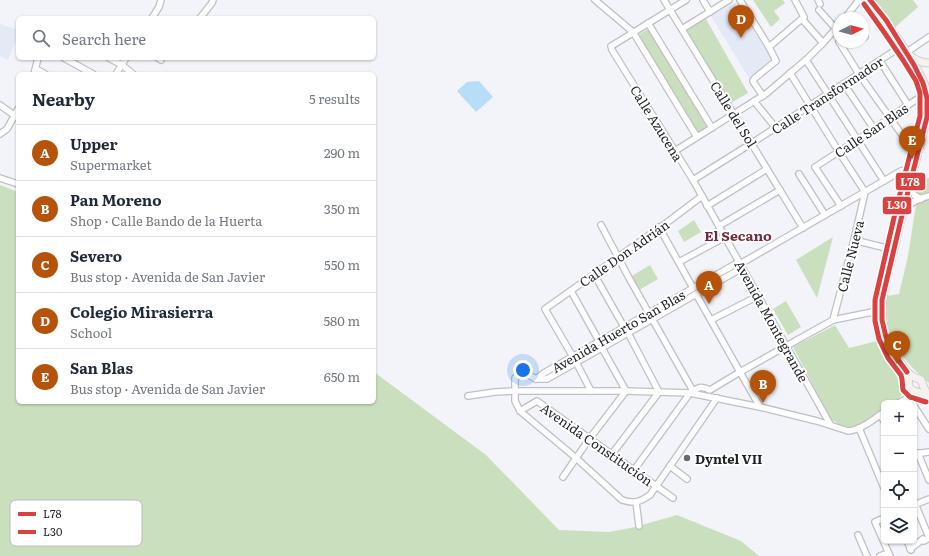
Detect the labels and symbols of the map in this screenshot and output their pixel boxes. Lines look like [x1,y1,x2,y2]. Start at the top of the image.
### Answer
pin: D [728,5,754,38]
north arrow [833,12,869,48]
street label: Calle Transformador [767,51,887,138]
street label: Calle del Sol [706,77,762,151]
street label: Calle Azucena [626,81,688,165]
street label: Calle San Blas [830,98,912,162]
pin: E [899,126,925,159]
line badge: L78 [895,172,926,191]
text: L78 [900,173,920,189]
line badge: L30 [882,196,912,215]
text: L30 [887,196,907,212]
street label: Calle Don Adrián [575,215,673,291]
street label: Calle Nueva [832,218,868,294]
district label: El Secano [704,225,772,245]
street label: Avenida Montegrande [731,257,814,386]
pin: A [696,271,722,304]
street label: Avenida Huerto San Blas [548,285,688,377]
pin: C [884,331,910,364]
your location [513,360,533,380]
pin: B [750,370,776,403]
street label: Avenida Constitución [537,398,657,490]
place label: Dyntel VII [695,449,763,468]
marker: Dyntel VII [682,453,692,463]
legend [10,500,142,546]
text: L78 [43,505,62,521]
text: L30 [43,523,62,539]

